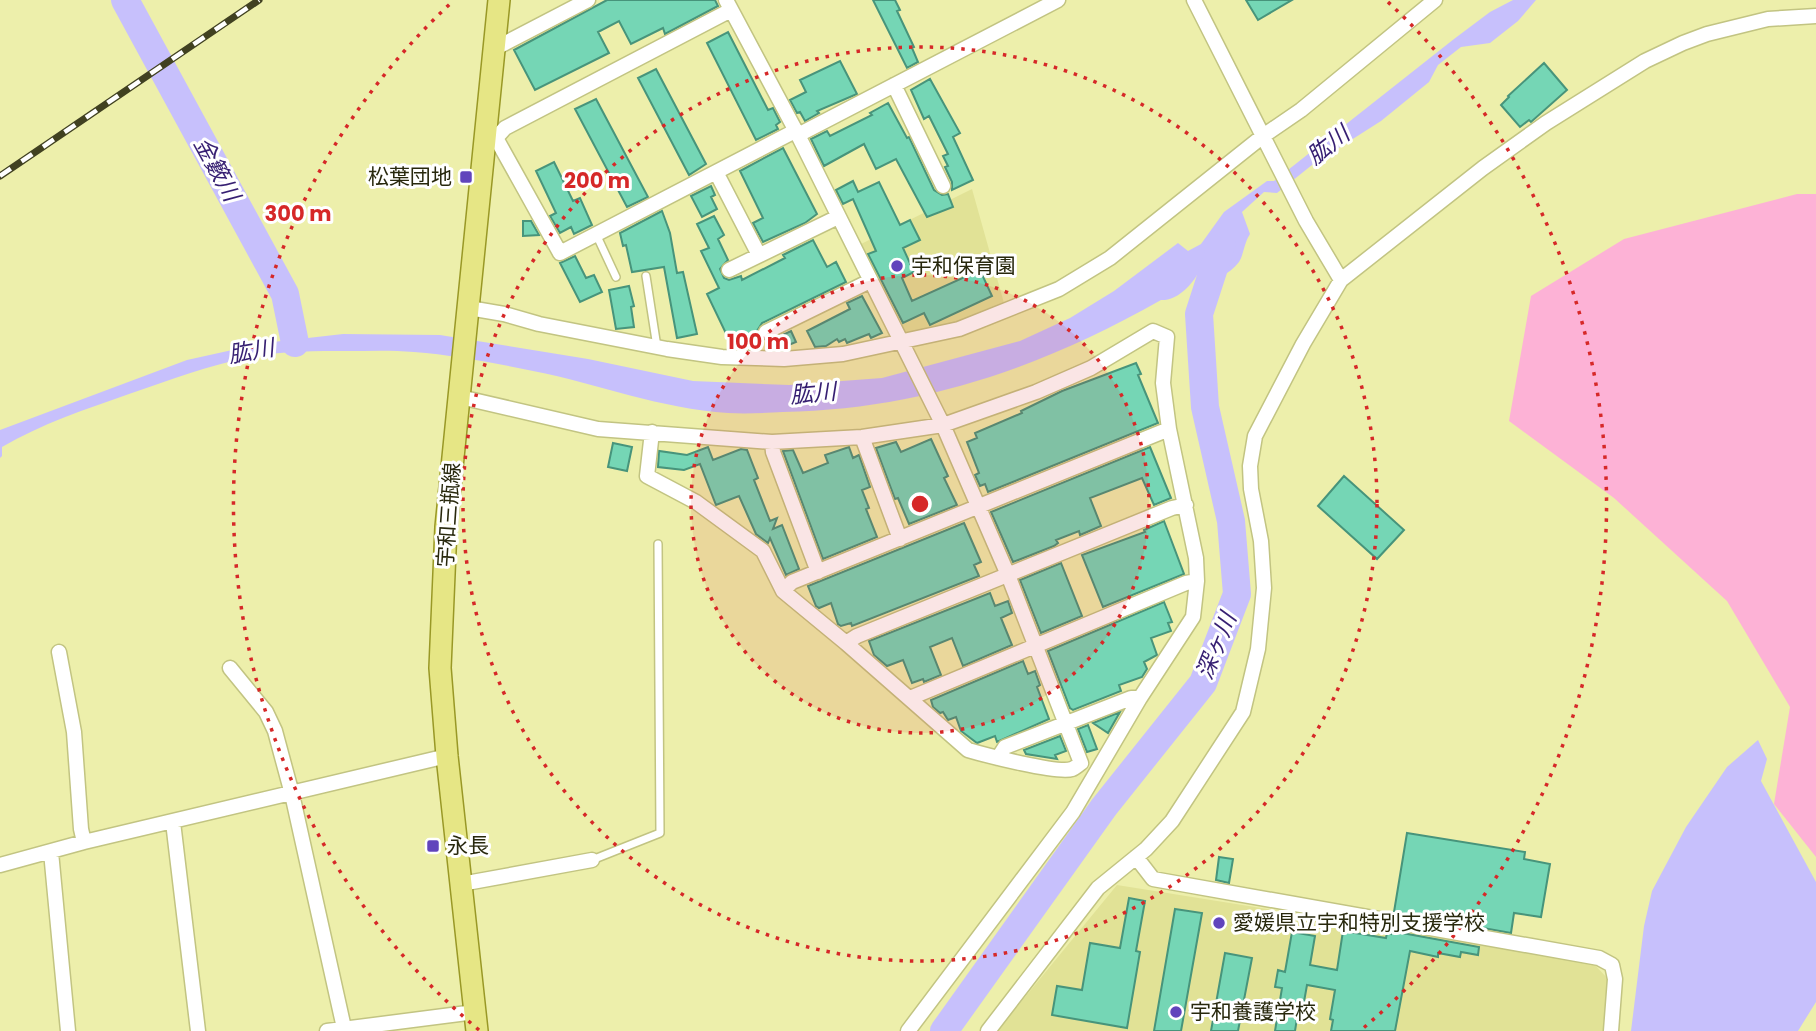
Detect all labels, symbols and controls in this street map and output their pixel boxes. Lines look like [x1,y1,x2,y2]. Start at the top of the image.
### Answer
water label: 肱川 [1300,116,1358,172]
water label: 金籔川 [186,131,249,210]
place label: 松葉団地 [368,162,452,191]
text: 200 m [564,166,630,195]
marker: 松葉団地 [458,169,474,185]
text: 300 m [265,199,331,228]
place label: 宇和保育園 [911,251,1016,280]
marker: 宇和保育園 [889,258,905,274]
text: 100 m [727,327,789,356]
water label: 肱川 [226,331,279,371]
water label: 肱川 [789,375,840,411]
street label: 宇和三瓶線 [430,462,467,568]
centre of rings [908,492,932,516]
water label: 深ヶ川 [1188,605,1245,684]
place label: 永長 [447,831,489,860]
marker: 永長 [425,838,441,854]
place label: 愛媛県立宇和特別支援学校 [1233,908,1485,937]
marker: 愛媛県立宇和特別支援学校 [1211,915,1227,931]
place label: 宇和養護学校 [1190,997,1316,1026]
marker: 宇和養護学校 [1168,1004,1184,1020]

